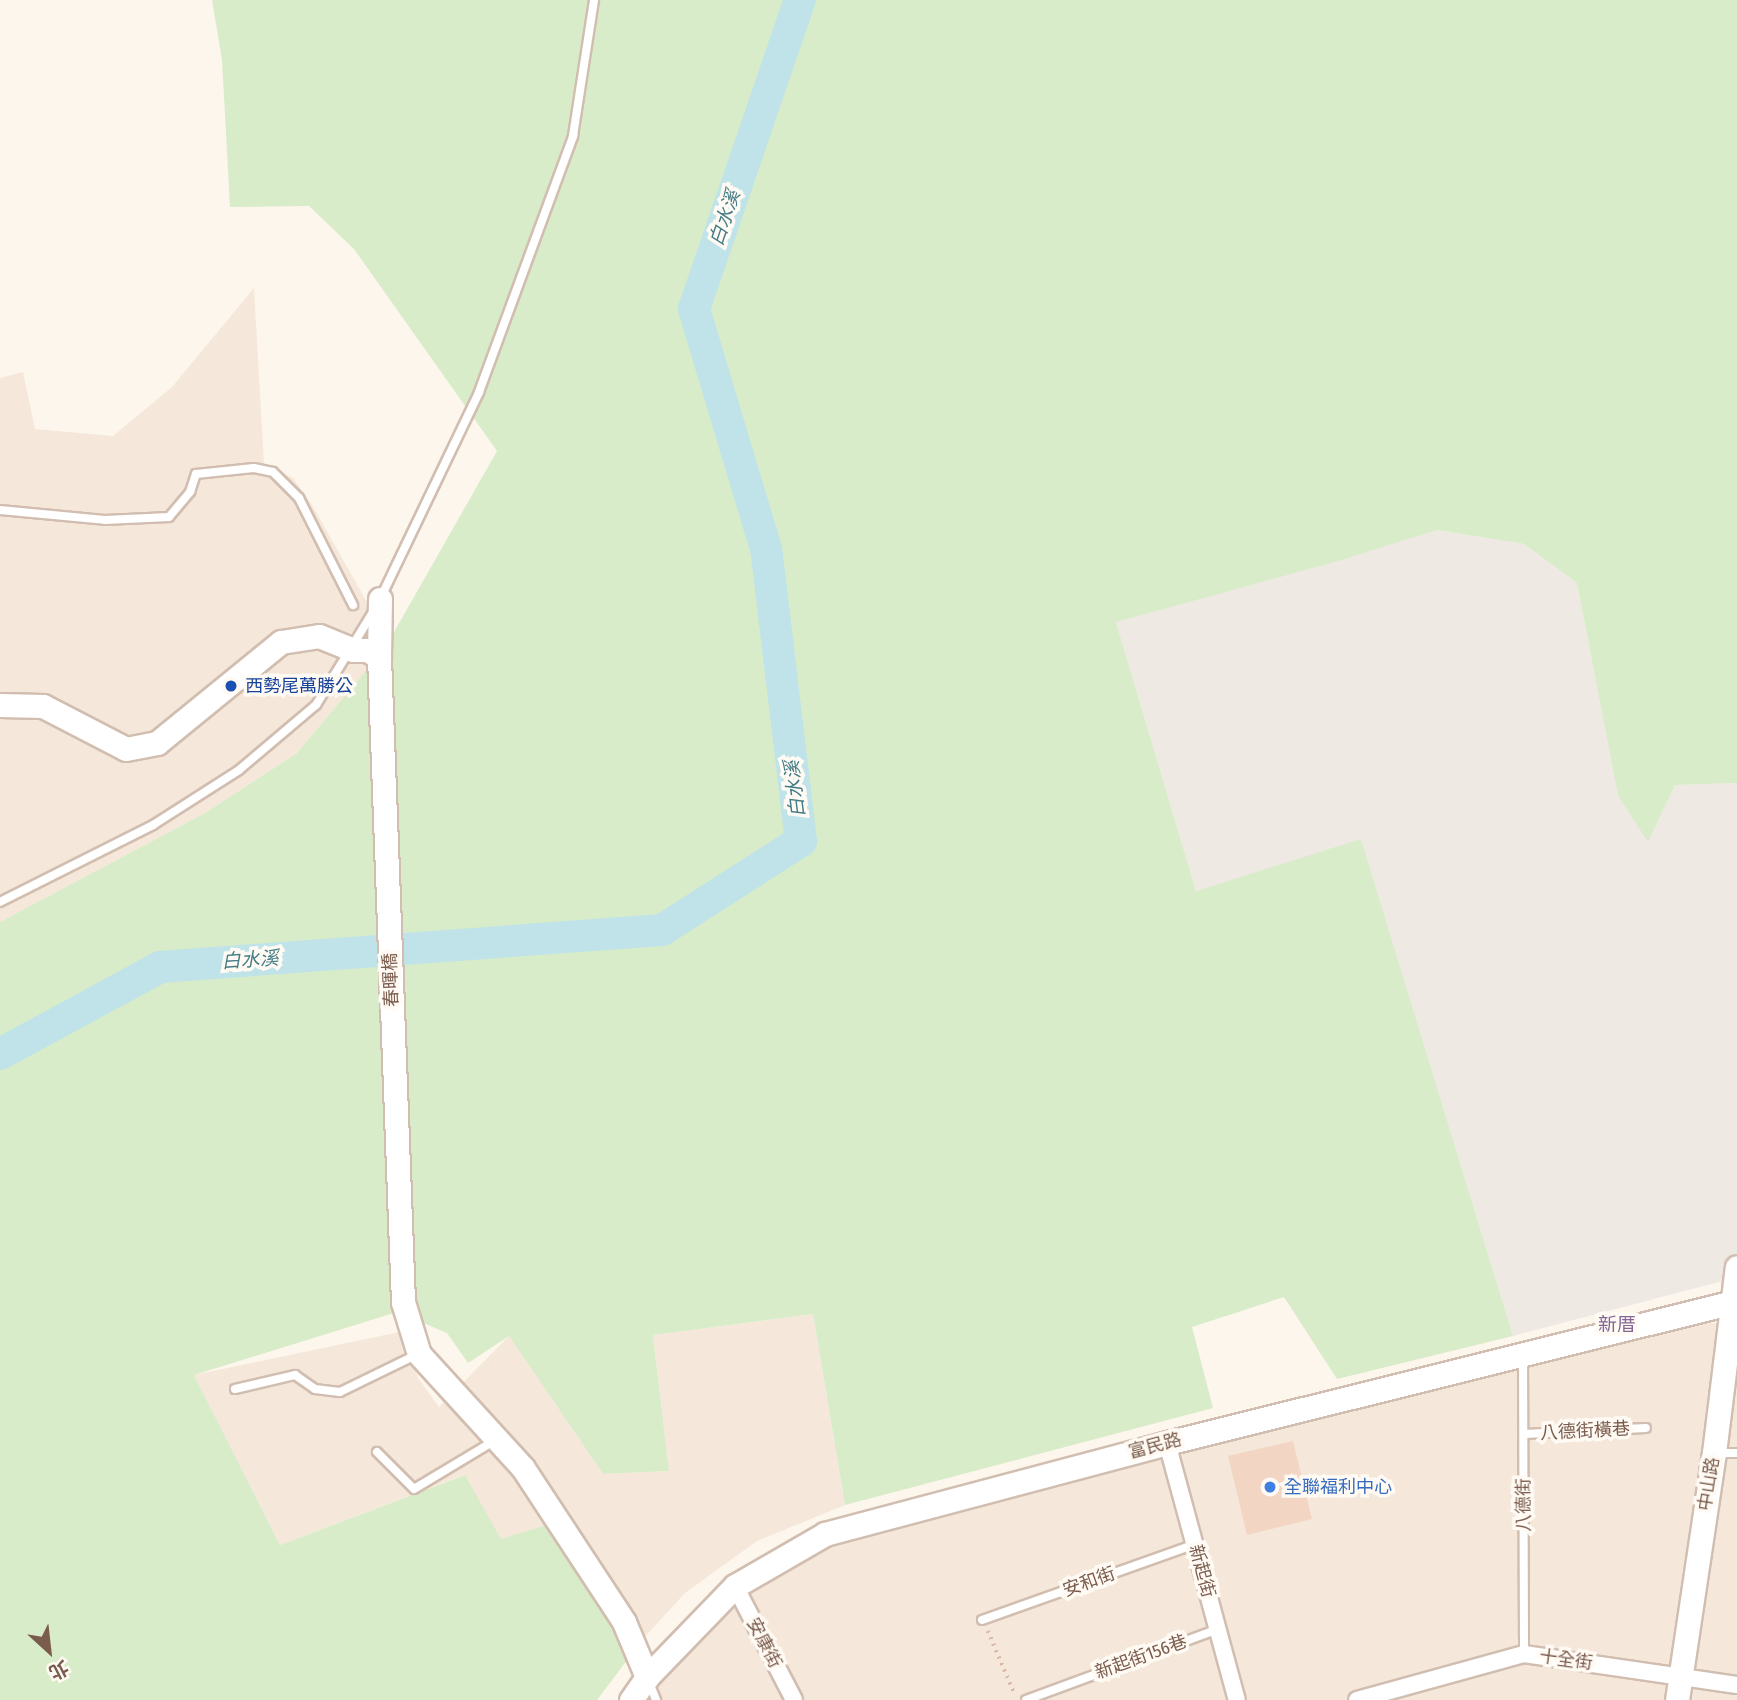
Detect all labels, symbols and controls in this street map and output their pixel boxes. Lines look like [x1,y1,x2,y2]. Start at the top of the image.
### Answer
water label: 白水溪 [705,187,745,249]
place label: 西勢尾萬勝公 [245,675,353,697]
marker: 西勢尾萬勝公 [223,678,239,694]
water label: 白水溪 [780,759,810,819]
water label: 白水溪 [221,947,279,973]
street label: 春暉橋 [379,953,403,1007]
district label: 新厝 [1598,1314,1636,1336]
street label: 八德街橫巷 [1539,1418,1631,1444]
street label: 富民路 [1126,1429,1184,1463]
street label: 中山路 [1694,1456,1724,1512]
place label: 全聯福利中心 [1284,1476,1392,1498]
street label: 八德街 [1513,1478,1535,1532]
marker: 全聯福利中心 [1262,1479,1278,1495]
street label: 新起街 [1185,1542,1219,1600]
street label: 安和街 [1060,1563,1118,1601]
street label: 安康街 [742,1614,786,1672]
north arrow [14,1616,84,1686]
street label: 新起街156巷 [1092,1630,1190,1684]
street label: 十全街 [1538,1646,1594,1674]
text: 北 [45,1656,72,1685]

